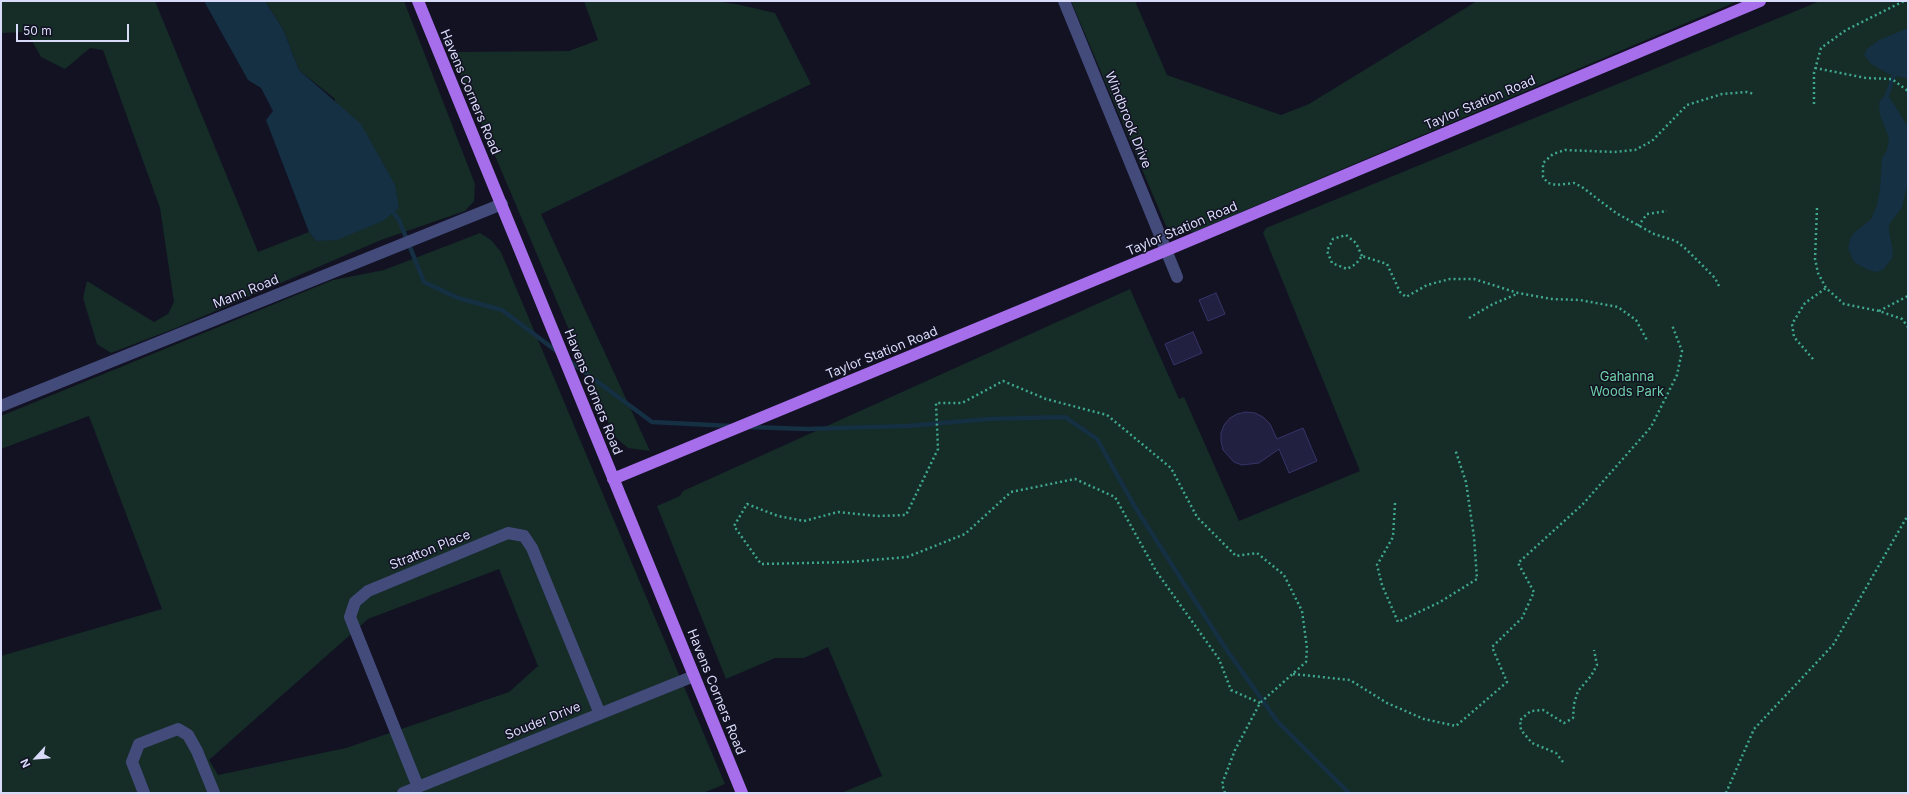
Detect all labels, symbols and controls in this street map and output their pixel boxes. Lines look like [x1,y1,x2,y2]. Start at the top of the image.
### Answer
scale bar [18,16,131,42]
text: 50 m [23,23,52,38]
street label: Havens Corners Road [437,27,503,157]
street label: Windbrook Drive [1101,69,1155,171]
street label: Taylor Station Road [1422,73,1538,133]
street label: Taylor Station Road [1124,199,1240,259]
street label: Mann Road [211,272,281,312]
street label: Taylor Station Road [824,323,940,383]
street label: Havens Corners Road [561,327,625,457]
park label: Gahanna Woods Park [1590,369,1664,400]
street label: Stratton Place [387,527,473,573]
street label: Havens Corners Road [684,627,748,757]
street label: Souder Drive [503,699,583,743]
north arrow [16,738,56,778]
text: N [17,756,33,770]

